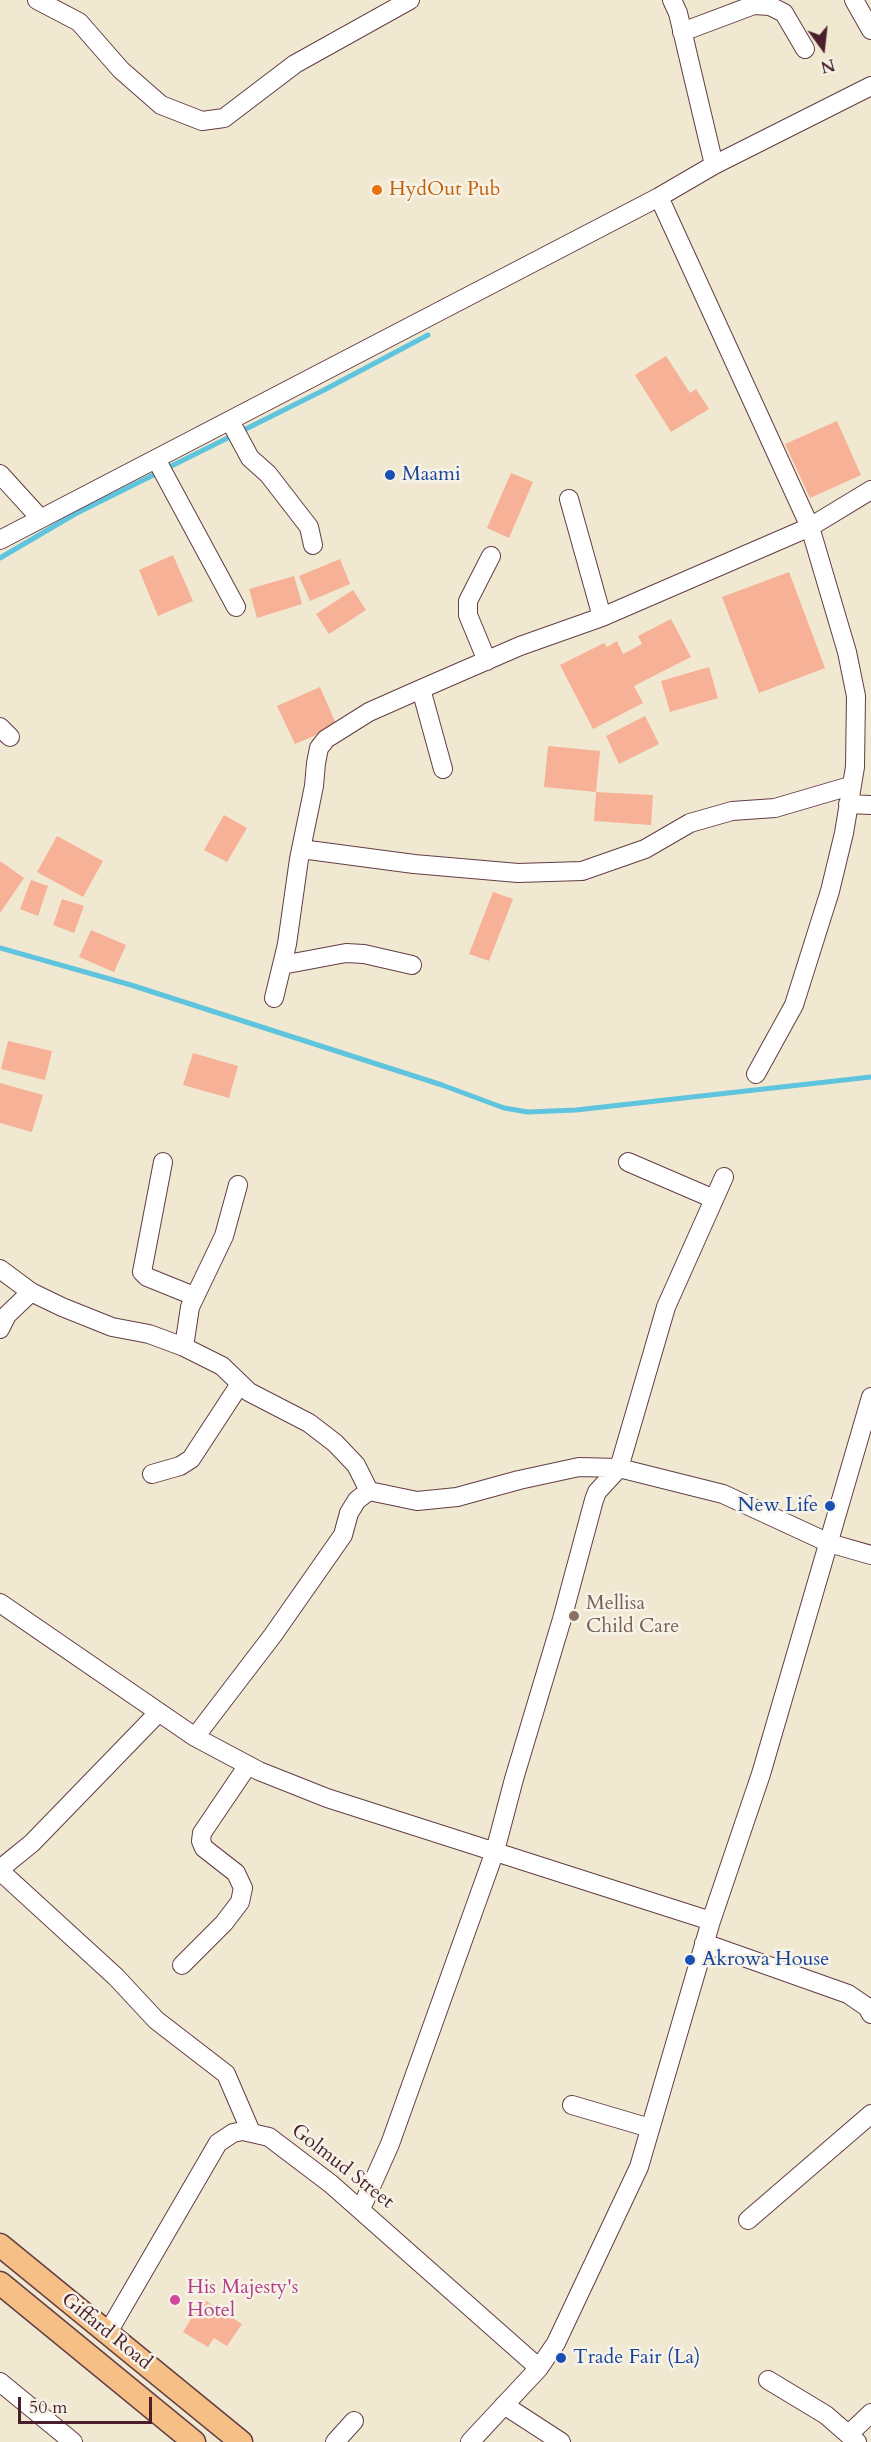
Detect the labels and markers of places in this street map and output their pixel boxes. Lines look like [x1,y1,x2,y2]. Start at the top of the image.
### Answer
place label: HydOut Pub [389,178,500,202]
marker: HydOut Pub [370,183,384,197]
place label: Maami [402,463,461,487]
marker: Maami [383,468,397,482]
place label: New Life [738,1494,818,1518]
marker: New Life [823,1499,837,1513]
place label: Mellisa Child Care [586,1592,679,1639]
marker: Mellisa Child Care [567,1609,581,1623]
place label: Akrowa House [702,1948,829,1972]
marker: Akrowa House [683,1953,697,1967]
place label: His Majesty's Hotel [187,2276,298,2323]
marker: His Majesty's Hotel [168,2293,182,2307]
place label: Trade Fair (La) [573,2346,700,2370]
marker: Trade Fair (La) [554,2351,568,2365]

